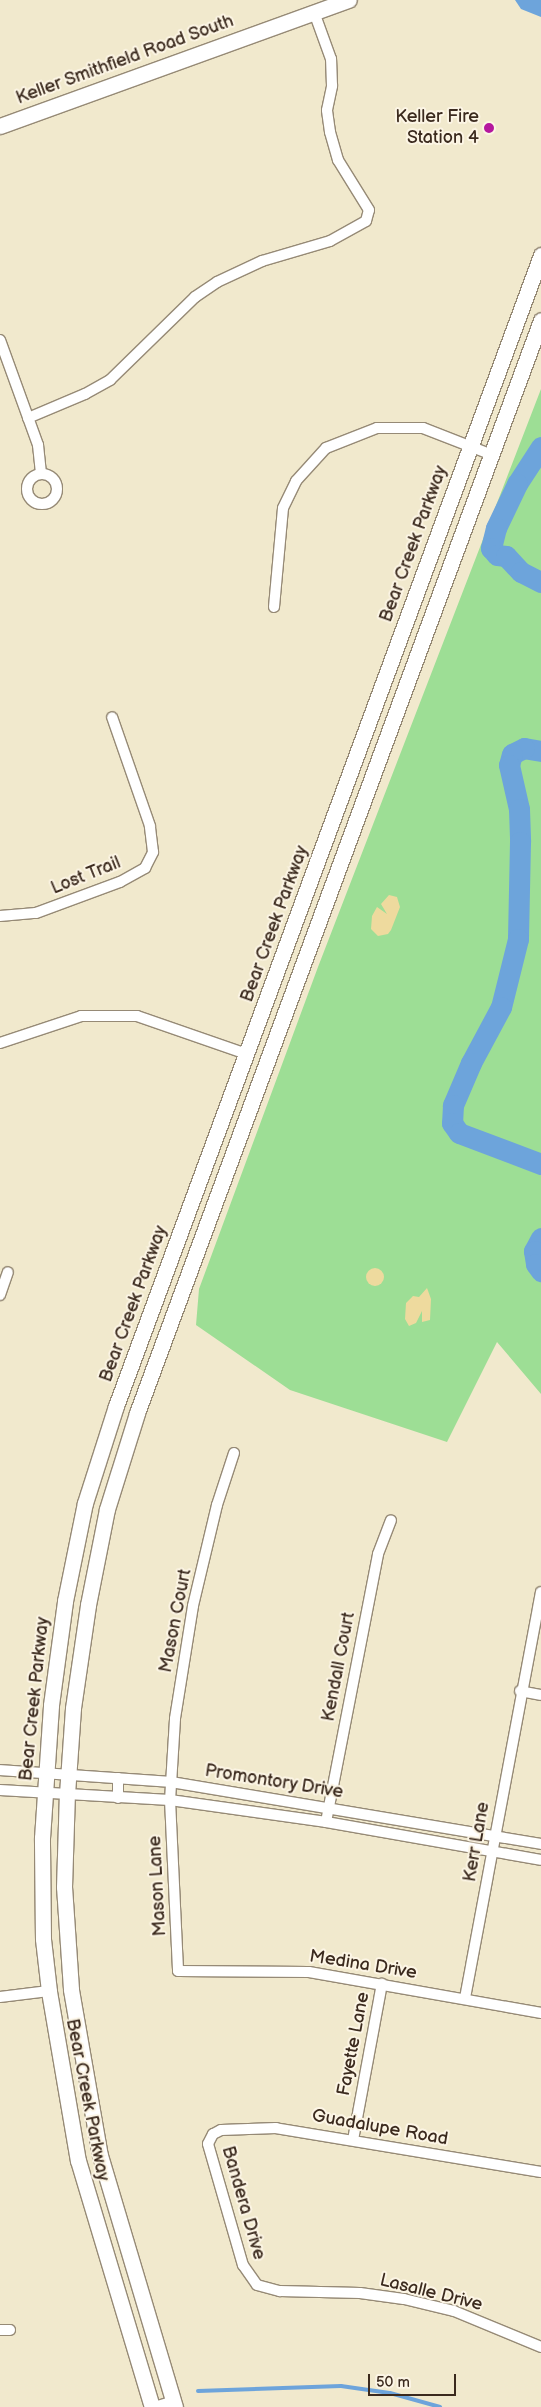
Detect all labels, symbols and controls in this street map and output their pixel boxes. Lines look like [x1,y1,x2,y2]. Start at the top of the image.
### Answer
street label: Keller Smithfield Road South [13,10,237,110]
place label: Keller Fire Station 4 [395,107,479,150]
marker: Keller Fire Station 4 [483,122,495,134]
street label: Bear Creek Parkway [376,463,452,625]
street label: Bear Creek Parkway [237,843,313,1005]
street label: Lost Trail [48,852,124,900]
street label: Bear Creek Parkway [96,1223,172,1385]
street label: Mason Court [155,1567,197,1675]
street label: Kendall Court [318,1611,360,1723]
street label: Bear Creek Parkway [16,1616,54,1782]
street label: Promontory Drive [203,1760,345,1804]
street label: Kerr Lane [459,1800,495,1884]
street label: Mason Lane [145,1835,171,1937]
street label: Medina Drive [308,1946,418,1984]
street label: Fayette Lane [333,1990,375,2098]
street label: Bear Creek Parkway [61,2017,113,2183]
street label: Guadalupe Road [310,2105,450,2151]
street label: Bandera Drive [216,2144,270,2262]
street label: Lasalle Drive [378,2270,484,2316]
scale bar [371,2364,458,2396]
text: 50 m [376,2373,410,2392]

